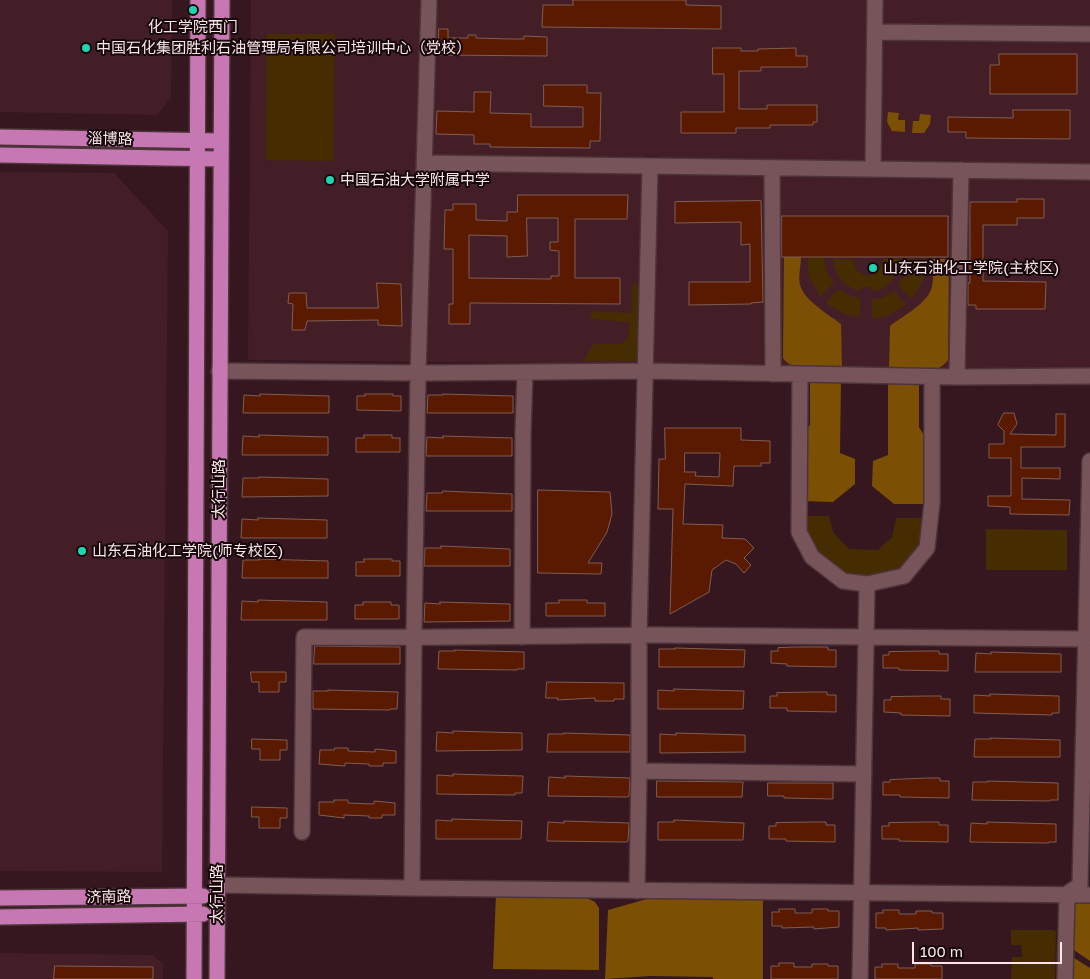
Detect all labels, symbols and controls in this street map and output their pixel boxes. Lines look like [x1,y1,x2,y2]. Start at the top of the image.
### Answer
marker: 化工学院西门 [187,4,199,16]
place label: 化工学院西门 [148,18,238,36]
place label: 中国石化集团胜利石油管理局有限公司培训中心（党校） [96,39,471,57]
marker: 中国石化集团胜利石油管理局有限公司培训中心（党校） [80,42,92,54]
street label: 淄博路 [87,130,133,148]
place label: 中国石油大学附属中学 [340,171,490,189]
marker: 中国石油大学附属中学 [324,174,336,186]
place label: 山东石油化工学院(主校区) [883,259,1059,277]
marker: 山东石油化工学院(主校区) [867,262,879,274]
street label: 太行山路 [210,459,228,519]
place label: 山东石油化工学院(师专校区) [92,542,283,560]
marker: 山东石油化工学院(师专校区) [76,545,88,557]
street label: 太行山路 [208,864,226,924]
street label: 济南路 [86,888,132,906]
scale bar [915,932,1065,964]
text: 100 m [920,942,963,960]

